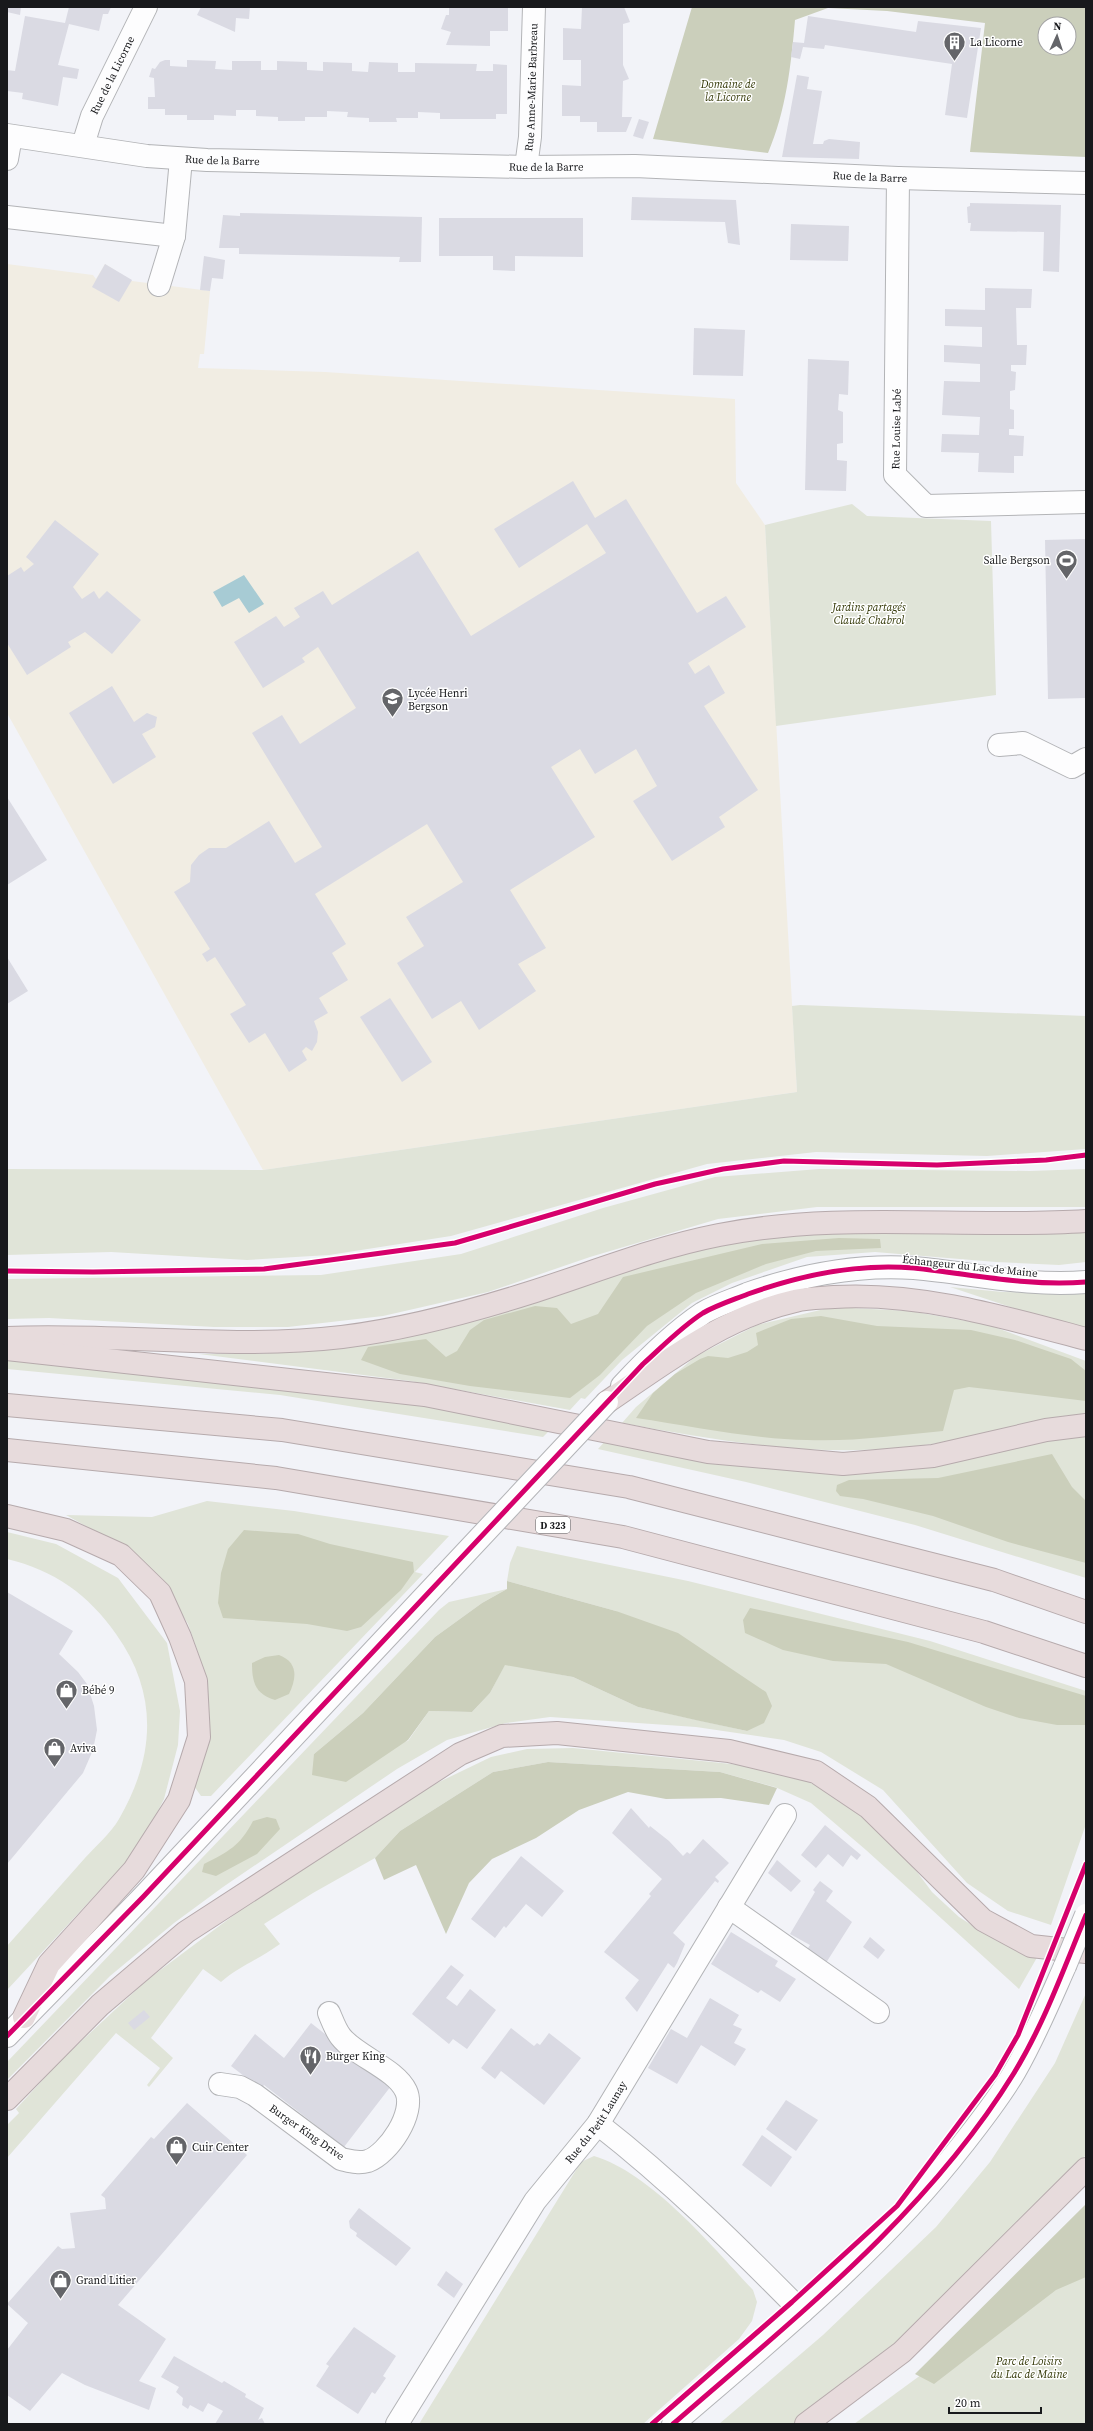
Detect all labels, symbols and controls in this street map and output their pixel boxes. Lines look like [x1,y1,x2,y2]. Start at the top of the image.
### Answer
north arrow [1037,16,1077,56]
text: N [1053,19,1062,34]
street label: Rue Anne-Marie Barbreau [521,22,542,152]
building icon: La Licorne [942,29,968,62]
street label: Rue de la Licorne [87,33,139,117]
place label: La Licorne [970,35,1023,50]
park label: Domaine de la Licorne [700,77,756,105]
street label: Rue de la Barre [184,152,260,169]
street label: Rue de la Barre [509,159,584,175]
street label: Rue de la Barre [832,168,908,186]
street label: Rue Louise Labé [888,388,905,470]
sports icon: Salle Bergson [1053,547,1079,580]
place label: Salle Bergson [984,553,1050,568]
park label: Jardins partagés Claude Chabrol [830,600,906,628]
school or university icon: Lycée Henri Bergson [380,686,406,719]
place label: Lycée Henri Bergson [408,686,467,714]
street label: Échangeur du Lac de Maine [902,1252,1039,1281]
road number: D 323 [536,1517,570,1533]
shop icon: Bébé 9 [54,1677,80,1710]
place label: Bébé 9 [82,1683,114,1698]
shop icon: Aviva [41,1735,67,1768]
place label: Aviva [70,1741,97,1756]
restaurant icon: Burger King [297,2043,323,2076]
place label: Burger King [326,2049,385,2064]
street label: Rue du Petit Launay [562,2078,631,2167]
street label: Burger King Drive [266,2101,347,2164]
shop icon: Cuir Center [164,2134,190,2167]
place label: Cuir Center [192,2140,249,2155]
shop icon: Grand Litier [48,2267,74,2300]
place label: Grand Litier [76,2273,136,2288]
park label: Parc de Loisirs du Lac de Maine [991,2354,1068,2382]
scale bar [949,2389,1041,2415]
text: 20 m [955,2395,981,2411]

